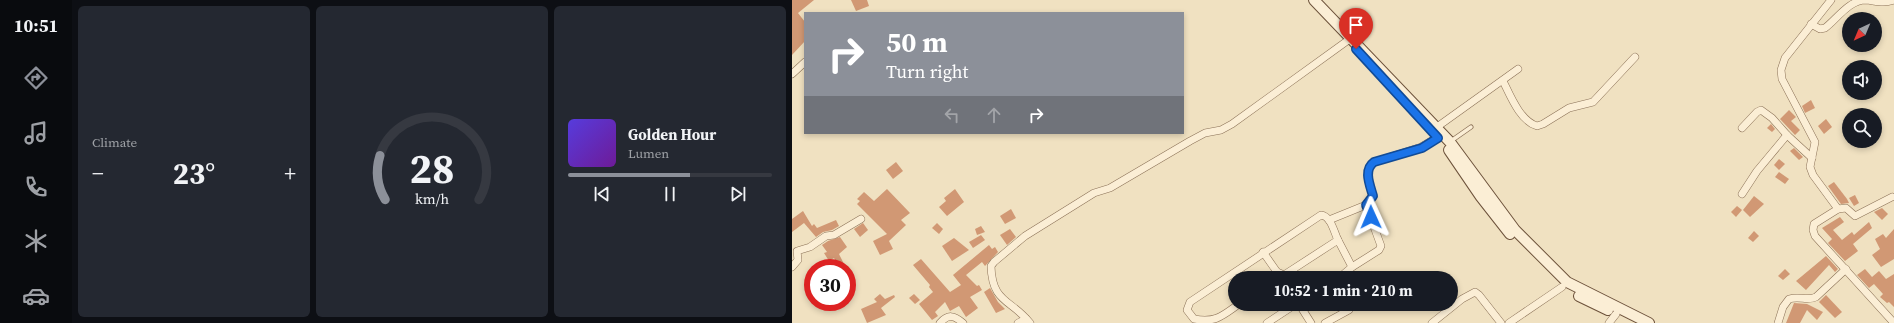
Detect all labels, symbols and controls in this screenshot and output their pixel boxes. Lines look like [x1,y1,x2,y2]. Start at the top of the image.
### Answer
pin [1339,8,1373,49]
north arrow [1842,12,1882,52]
map controls [1842,12,1882,148]
text: 10:51 [14,13,58,38]
icon: arrive [1345,14,1367,36]
text: 50 m [886,23,948,61]
icon: right [820,28,872,80]
text: Turn right [886,59,968,84]
button: sound [1842,60,1882,100]
icon: directions [22,64,50,92]
icon: left [941,104,963,126]
icon: ahead [983,104,1005,126]
icon: right [1025,104,1047,126]
button: search [1842,108,1882,148]
icon: music [22,119,50,147]
text: Golden Hour [628,124,716,145]
text: Climate [92,134,137,151]
text: 28 [409,139,455,196]
text: Lumen [628,145,669,162]
text: 23° [173,153,215,194]
text: − [92,158,104,188]
text: + [284,158,296,188]
icon: phone [22,173,50,201]
icon: previous [591,183,613,205]
icon: pause [659,183,681,205]
icon: next [727,183,749,205]
text: km/h [415,188,449,208]
position arrow [1350,196,1392,238]
icon: climate [22,227,50,255]
speed limit sign: 30 [804,259,856,311]
text: 10:52 · 1 min · 210 m [1274,280,1413,301]
icon: car [22,282,50,310]

